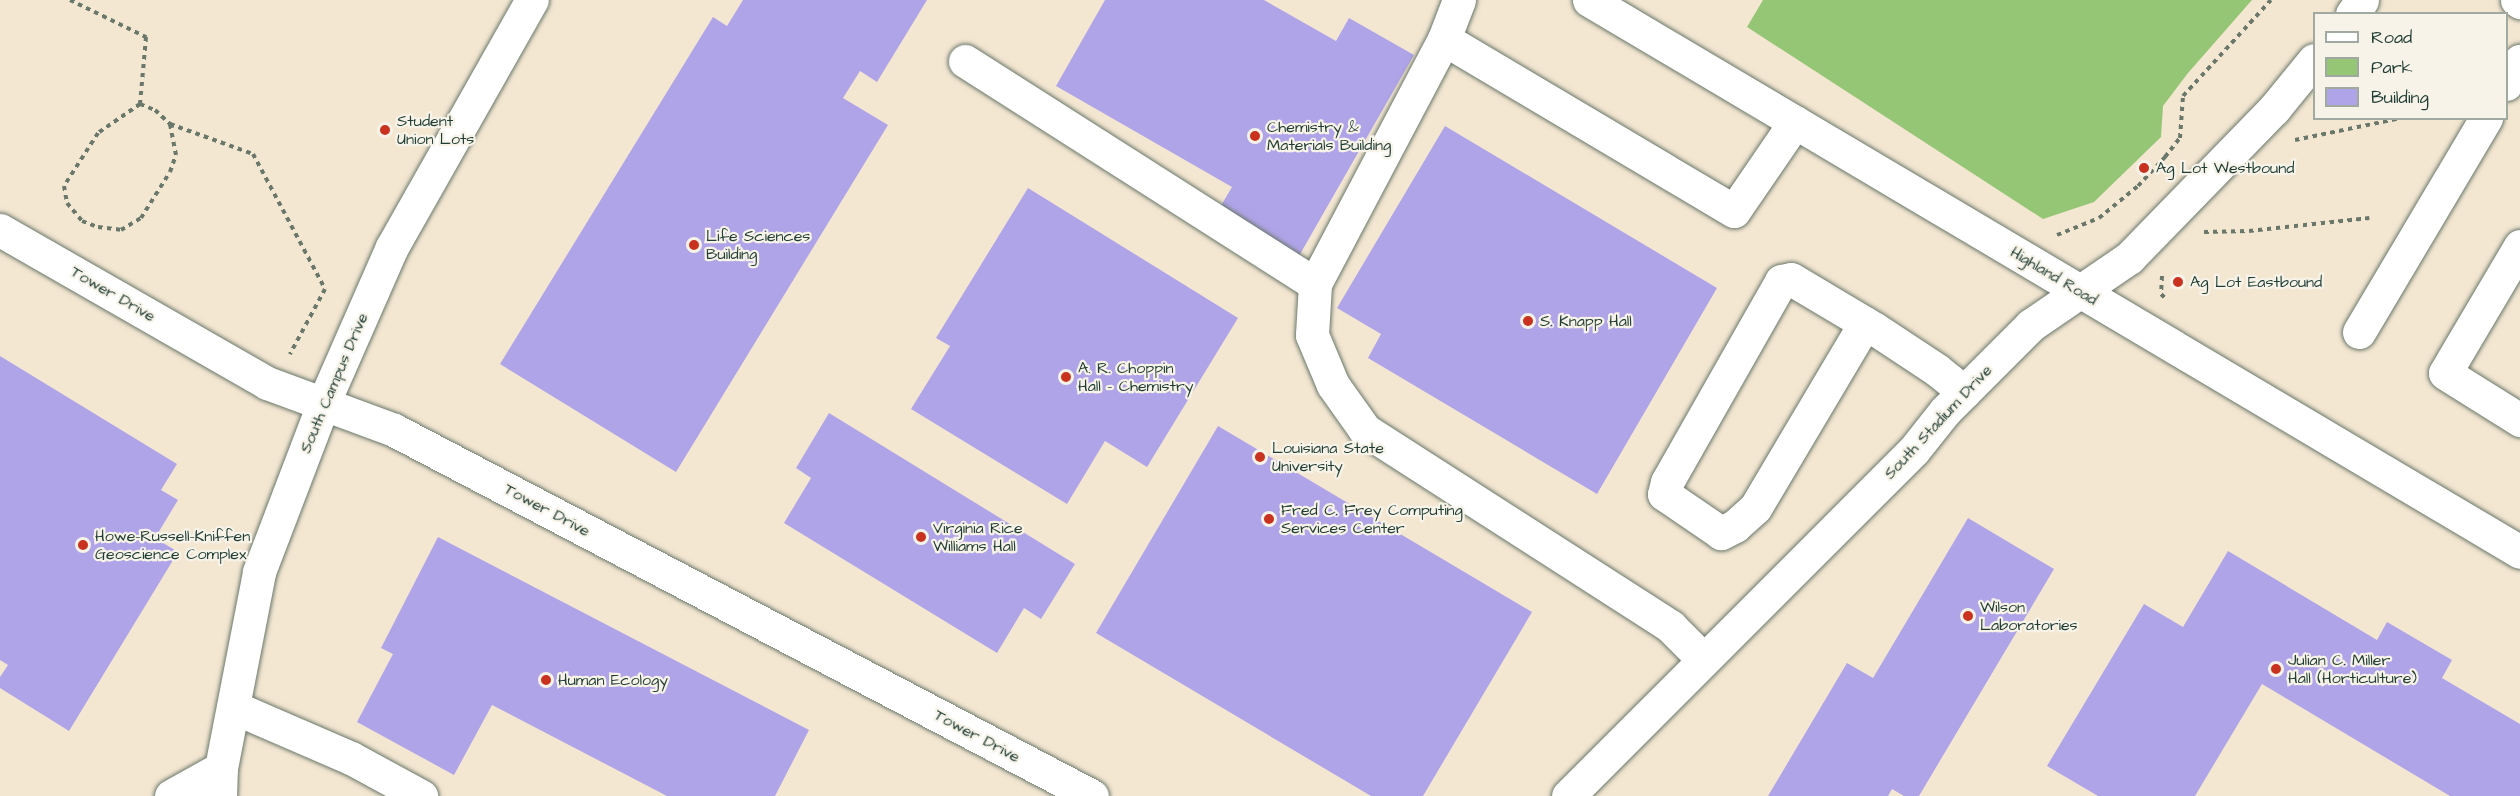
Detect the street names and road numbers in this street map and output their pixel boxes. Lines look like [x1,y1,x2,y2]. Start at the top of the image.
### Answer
street label: Highland Road [2007,242,2101,310]
street label: Tower Drive [67,262,159,326]
street label: South Campus Drive [296,310,372,456]
street label: South Stadium Drive [1880,361,1996,483]
street label: Tower Drive [501,479,593,541]
street label: Tower Drive [931,705,1023,767]

